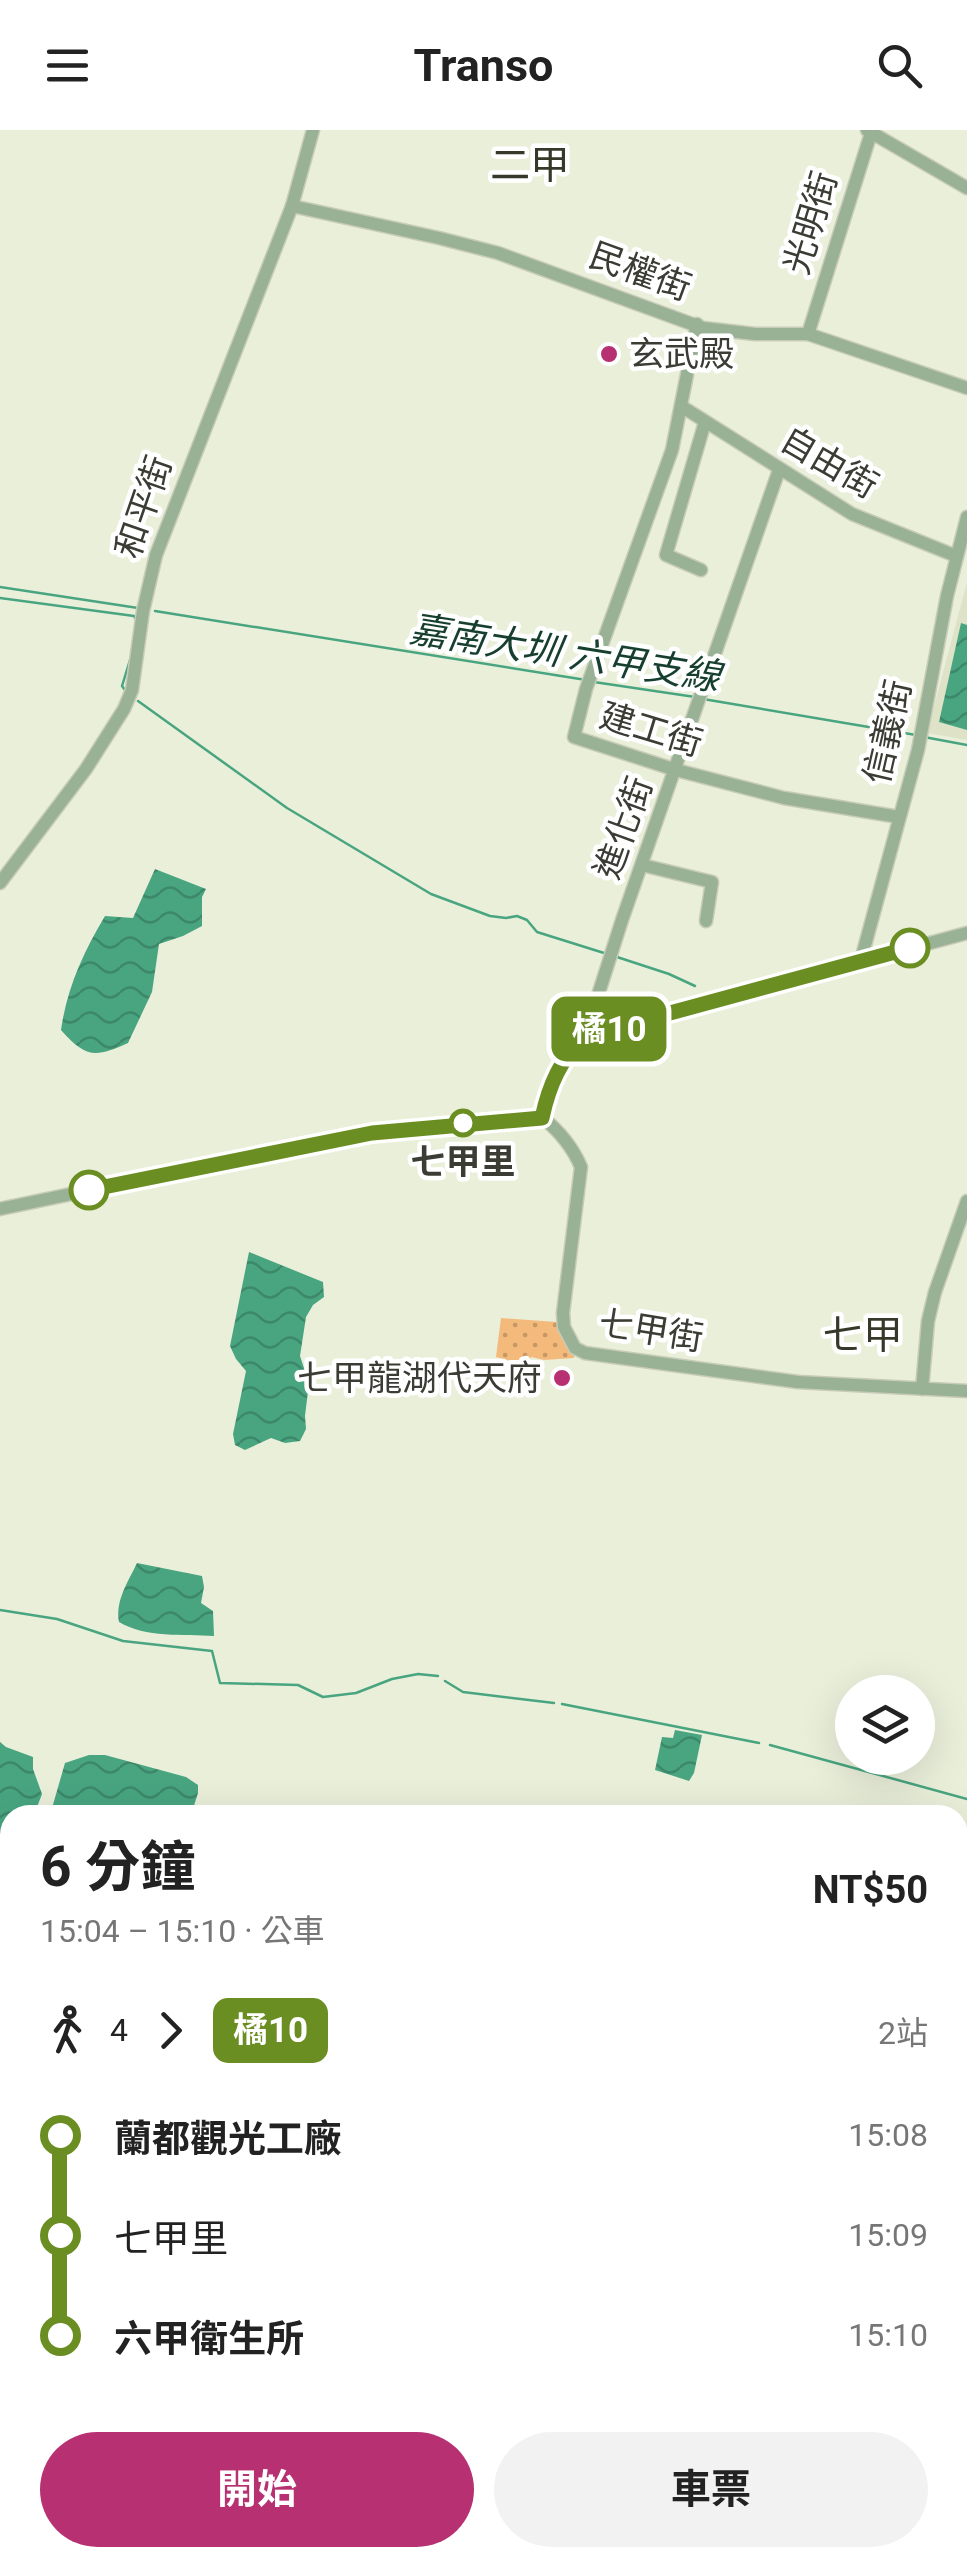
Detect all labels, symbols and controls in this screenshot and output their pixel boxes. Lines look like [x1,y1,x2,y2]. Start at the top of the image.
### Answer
icon: menu [40,38,95,93]
icon: search [872,38,927,93]
text: Transo [414,39,553,92]
district label: 二甲 [490,142,570,189]
street label: 光明街 [776,167,846,279]
street label: 民權街 [584,235,696,309]
place label: 玄武殿 [629,334,734,375]
marker: 玄武殿 [598,343,620,365]
street label: 自由街 [773,419,885,507]
street label: 和平街 [108,451,180,563]
water label: 嘉南大圳 六甲支線 [407,607,727,700]
street label: 信義街 [856,676,920,788]
street label: 建工街 [595,695,707,765]
street label: 進化街 [587,772,661,884]
unlabelled marker [891,929,929,967]
line badge: 橘10 [552,996,666,1062]
text: 橘10 [571,1009,647,1050]
marker: 七甲里 [450,1110,476,1136]
place label: 七甲里 [410,1142,516,1183]
unlabelled marker [70,1171,108,1209]
street label: 七甲街 [596,1303,706,1359]
district label: 七甲 [823,1312,903,1359]
place label: 七甲龍湖代天府 [297,1358,542,1399]
marker: 七甲龍湖代天府 [551,1367,573,1389]
map controls [835,1675,935,1775]
button: layers [835,1675,935,1775]
text: 6 分鐘 [40,1835,195,1899]
text: NT$50 [813,1868,928,1912]
text: 15:04 – 15:10 · 公車 [40,1912,325,1950]
icon: walk [40,2003,95,2058]
icon: forward [143,2003,198,2058]
text: 橘10 [233,2010,308,2051]
text: 4 [110,2011,128,2049]
text: 2站 [878,2014,928,2052]
text: 15:08 [848,2116,928,2154]
text: 蘭都觀光工廠 [114,2117,342,2161]
text: 15:09 [848,2216,928,2254]
text: 七甲里 [114,2217,228,2261]
text: 15:10 [848,2316,928,2354]
text: 六甲衛生所 [114,2317,304,2361]
button: 開始 [40,2432,474,2547]
button: 車票 [494,2432,928,2547]

